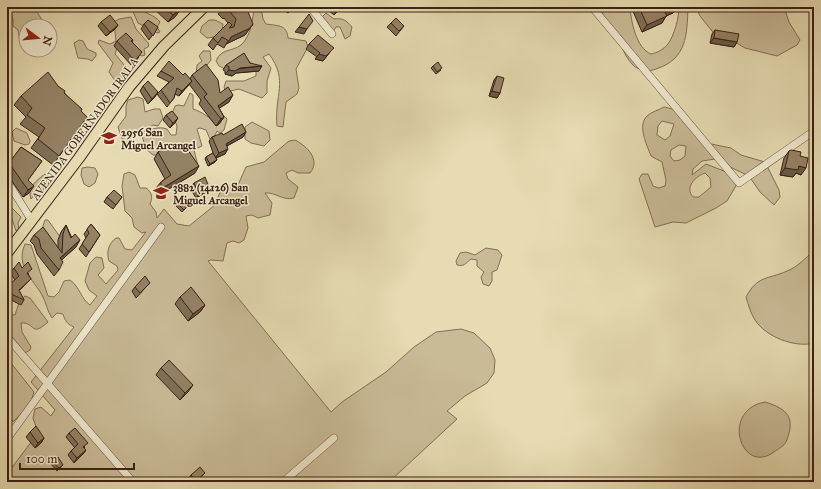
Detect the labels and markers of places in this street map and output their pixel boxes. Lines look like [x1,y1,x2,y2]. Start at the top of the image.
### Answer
place label: 2956 San Miguel Arcangel [121,126,197,152]
school or university icon: 2956 San Miguel Arcangel [100,129,118,147]
place label: 3882 (14126) San Miguel Arcangel [173,181,249,207]
school or university icon: 3882 (14126) San Miguel Arcangel [152,184,170,202]

